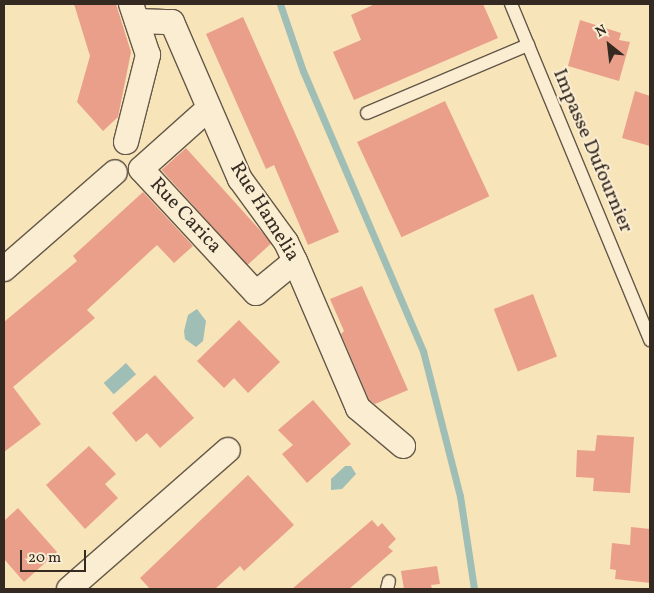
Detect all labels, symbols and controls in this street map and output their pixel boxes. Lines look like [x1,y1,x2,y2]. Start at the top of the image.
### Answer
north arrow [584,20,634,70]
text: N [592,21,611,42]
street label: Impasse Dufournier [547,65,637,237]
street label: Rue Hamelia [224,158,304,266]
street label: Rue Carica [144,173,226,259]
scale bar [22,540,89,572]
text: 20 m [28,548,61,569]

